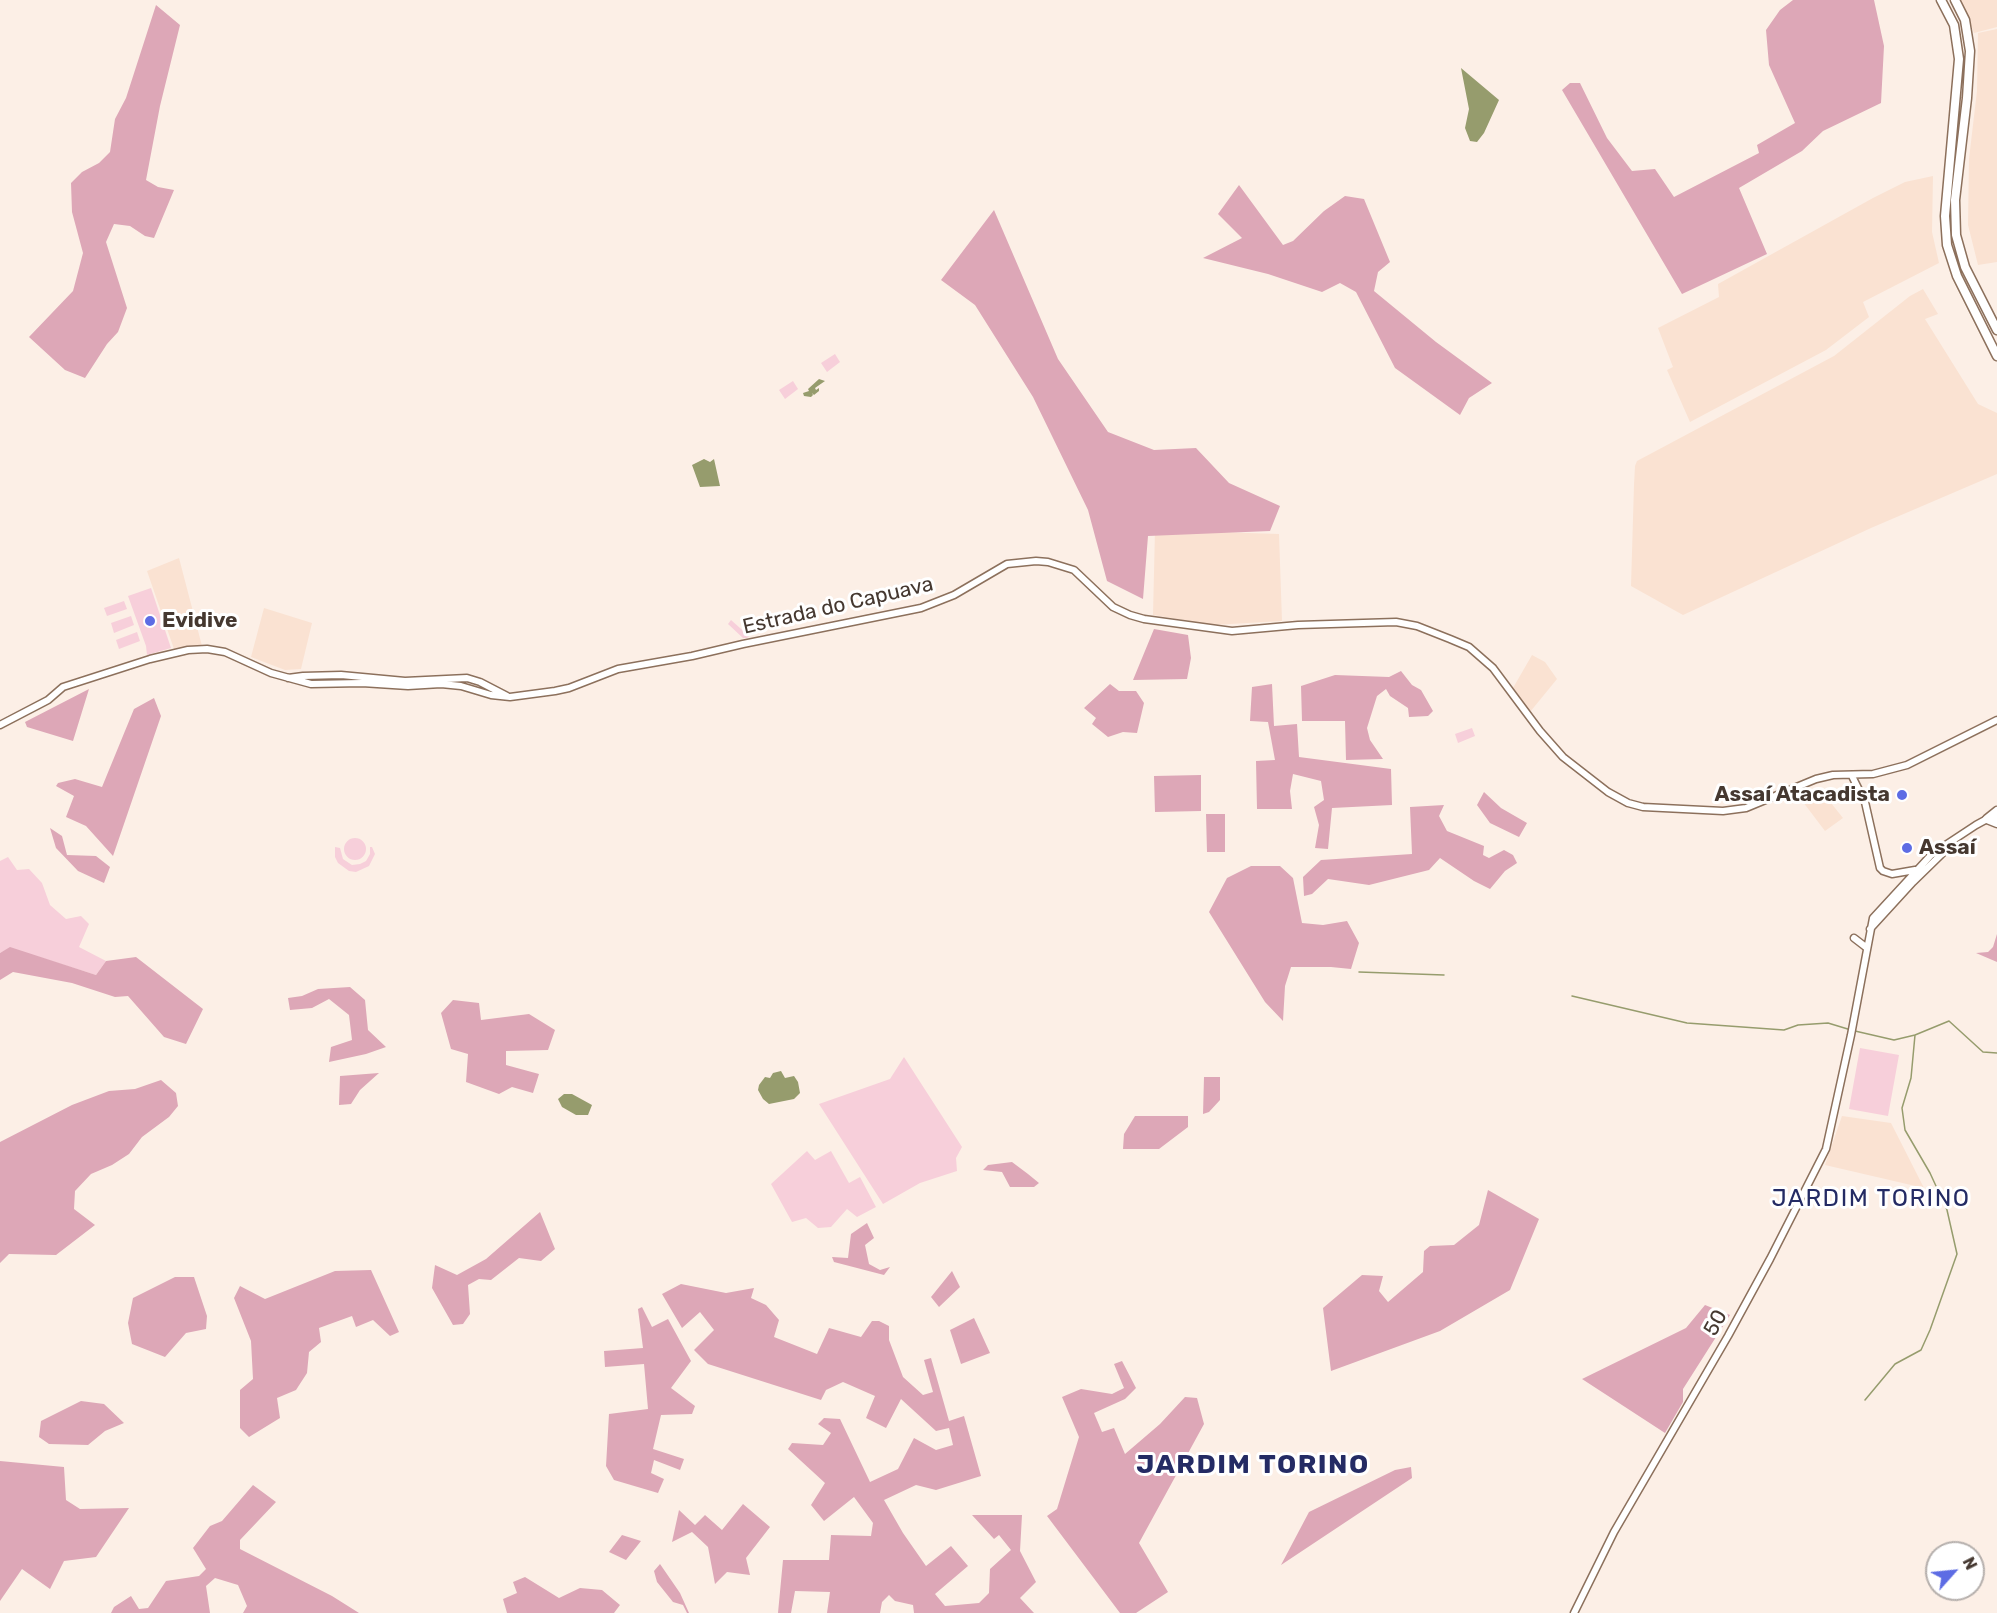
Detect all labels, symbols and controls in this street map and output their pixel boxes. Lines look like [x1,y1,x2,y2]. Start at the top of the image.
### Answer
street label: Estrada do Capuava [740,572,936,640]
place label: Evidive [162,608,238,634]
marker: Evidive [143,614,157,628]
place label: Assaí Atacadista [1715,782,1890,808]
marker: Assaí Atacadista [1895,788,1909,802]
place label: Assaí [1919,835,1976,861]
marker: Assaí [1900,841,1914,855]
district label: JARDIM TORINO [1771,1185,1971,1213]
street label: 50 [1699,1306,1733,1340]
district label: JARDIM TORINO [1136,1449,1370,1481]
north arrow [1925,1541,1985,1601]
text: N [1959,1554,1981,1573]

